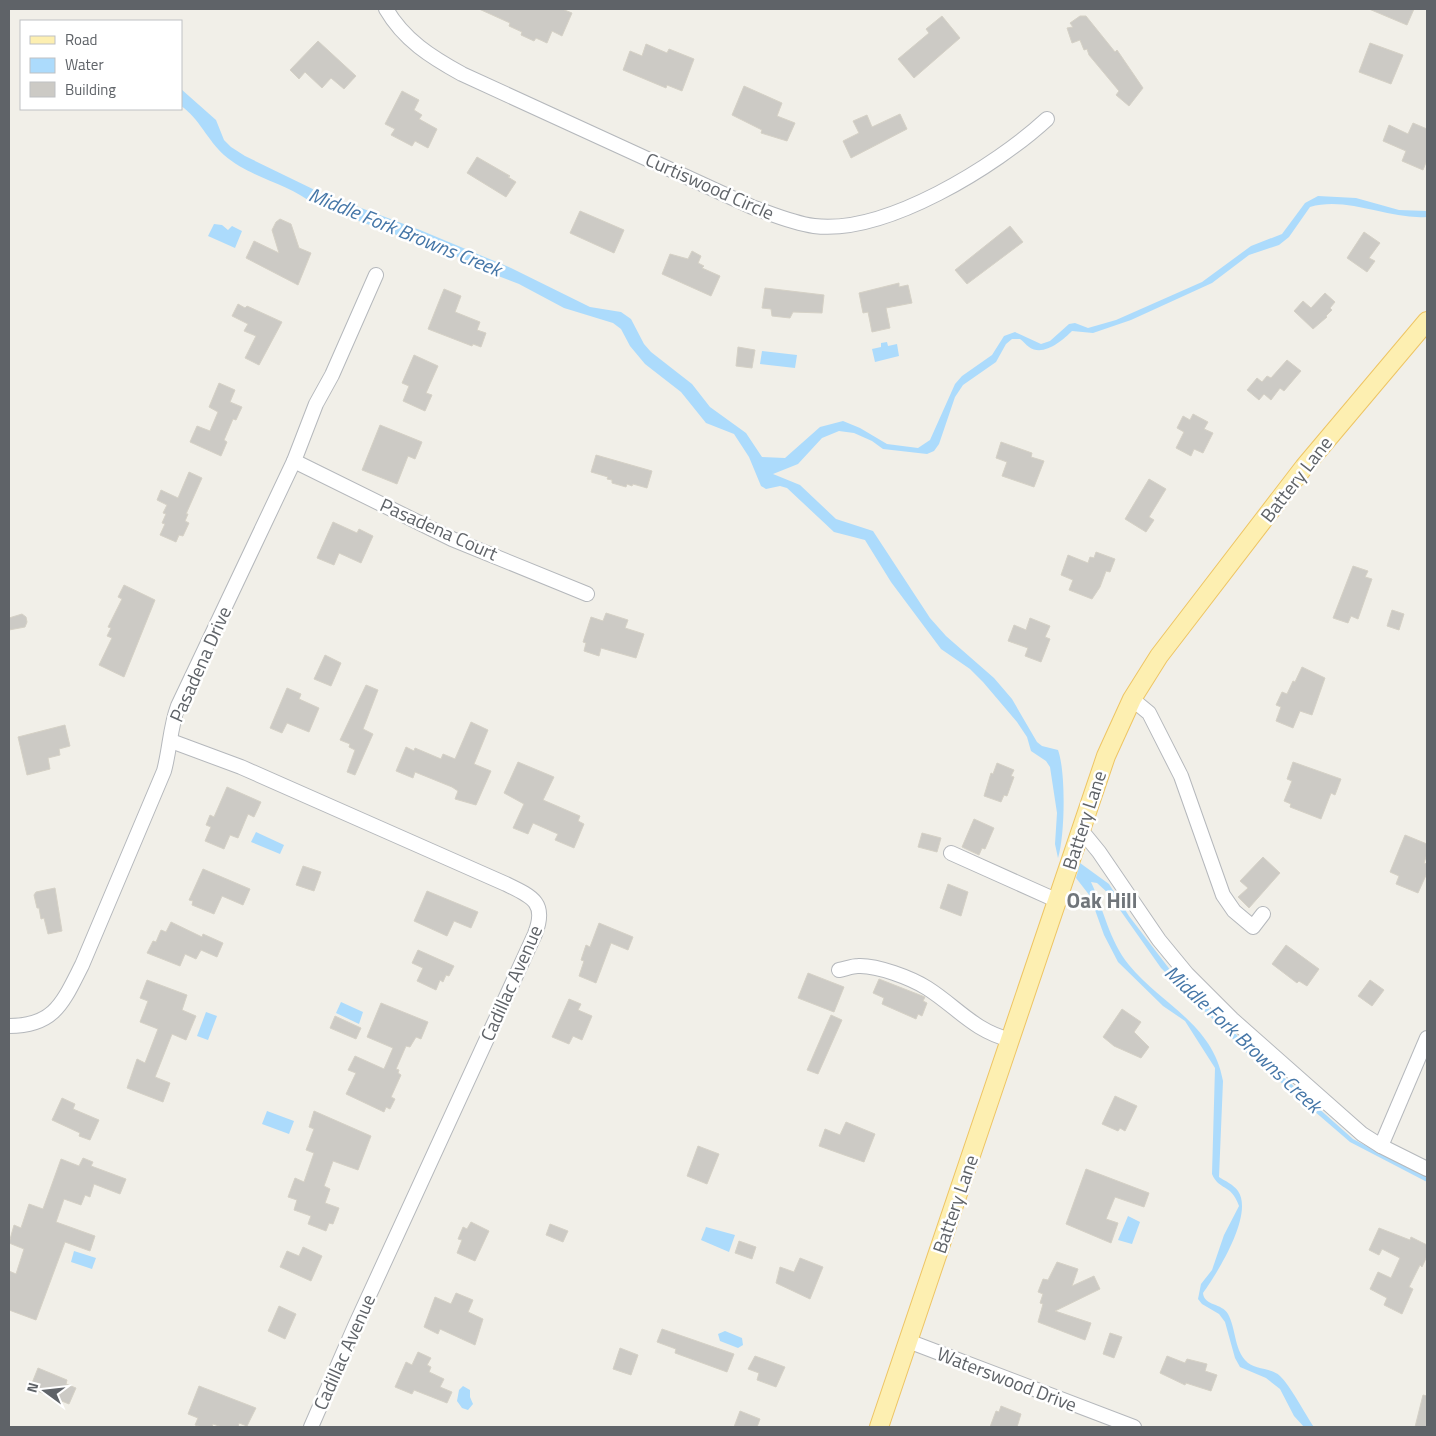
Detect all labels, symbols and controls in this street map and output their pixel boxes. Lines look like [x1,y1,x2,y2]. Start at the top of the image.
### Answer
legend [20,20,182,110]
text: Road [65,28,97,51]
text: Water [65,53,104,76]
text: Building [65,78,116,101]
street label: Curtiswood Circle [641,144,779,227]
water label: Middle Fork Browns Creek [304,179,508,285]
street label: Battery Lane [1253,429,1339,528]
street label: Pasadena Court [376,490,503,568]
street label: Pasadena Drive [161,601,238,726]
street label: Battery Lane [1054,767,1113,873]
district label: Oak Hill [1067,884,1137,916]
street label: Cadillac Avenue [472,920,549,1045]
water label: Middle Fork Browns Creek [1158,957,1330,1121]
street label: Battery Lane [924,1151,985,1257]
street label: Cadillac Avenue [305,1289,382,1414]
street label: Waterswood Drive [933,1338,1081,1419]
north arrow [20,1366,70,1416]
text: N [21,1380,43,1395]

